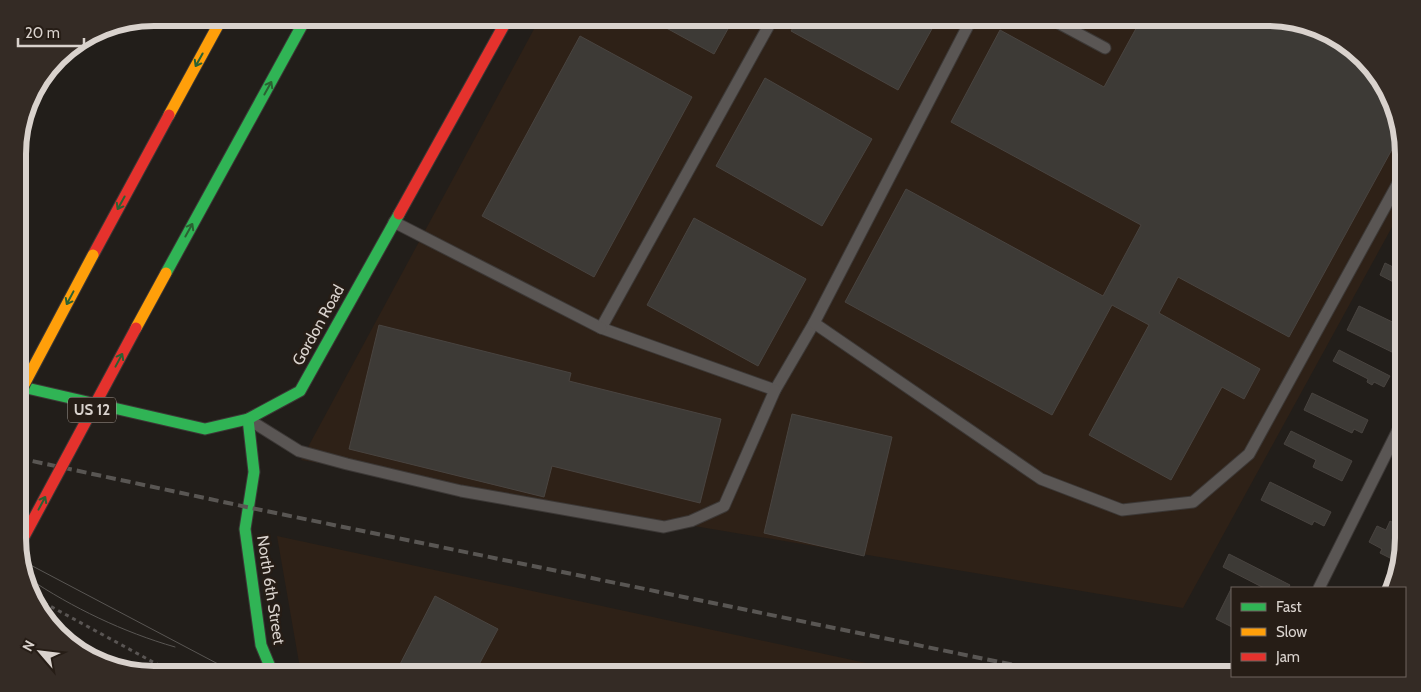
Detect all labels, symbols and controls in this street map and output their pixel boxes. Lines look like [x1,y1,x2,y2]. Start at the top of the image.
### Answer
scale bar [18,15,84,47]
text: 20 m [25,24,60,42]
one-way arrow [194,53,204,68]
one-way arrow [263,81,273,95]
one-way arrow [116,195,125,210]
one-way arrow [185,223,195,238]
street label: Gordon Road [288,281,348,369]
one-way arrow [65,291,75,306]
one-way arrow [114,353,124,368]
road number: US 12 [68,398,116,422]
one-way arrow [37,496,47,511]
street label: North 6th Street [253,534,289,647]
legend [1231,587,1406,677]
text: Fast [1276,598,1301,616]
text: Slow [1276,623,1307,641]
north arrow [15,627,65,677]
text: N [18,637,39,654]
text: Jam [1275,648,1300,666]

